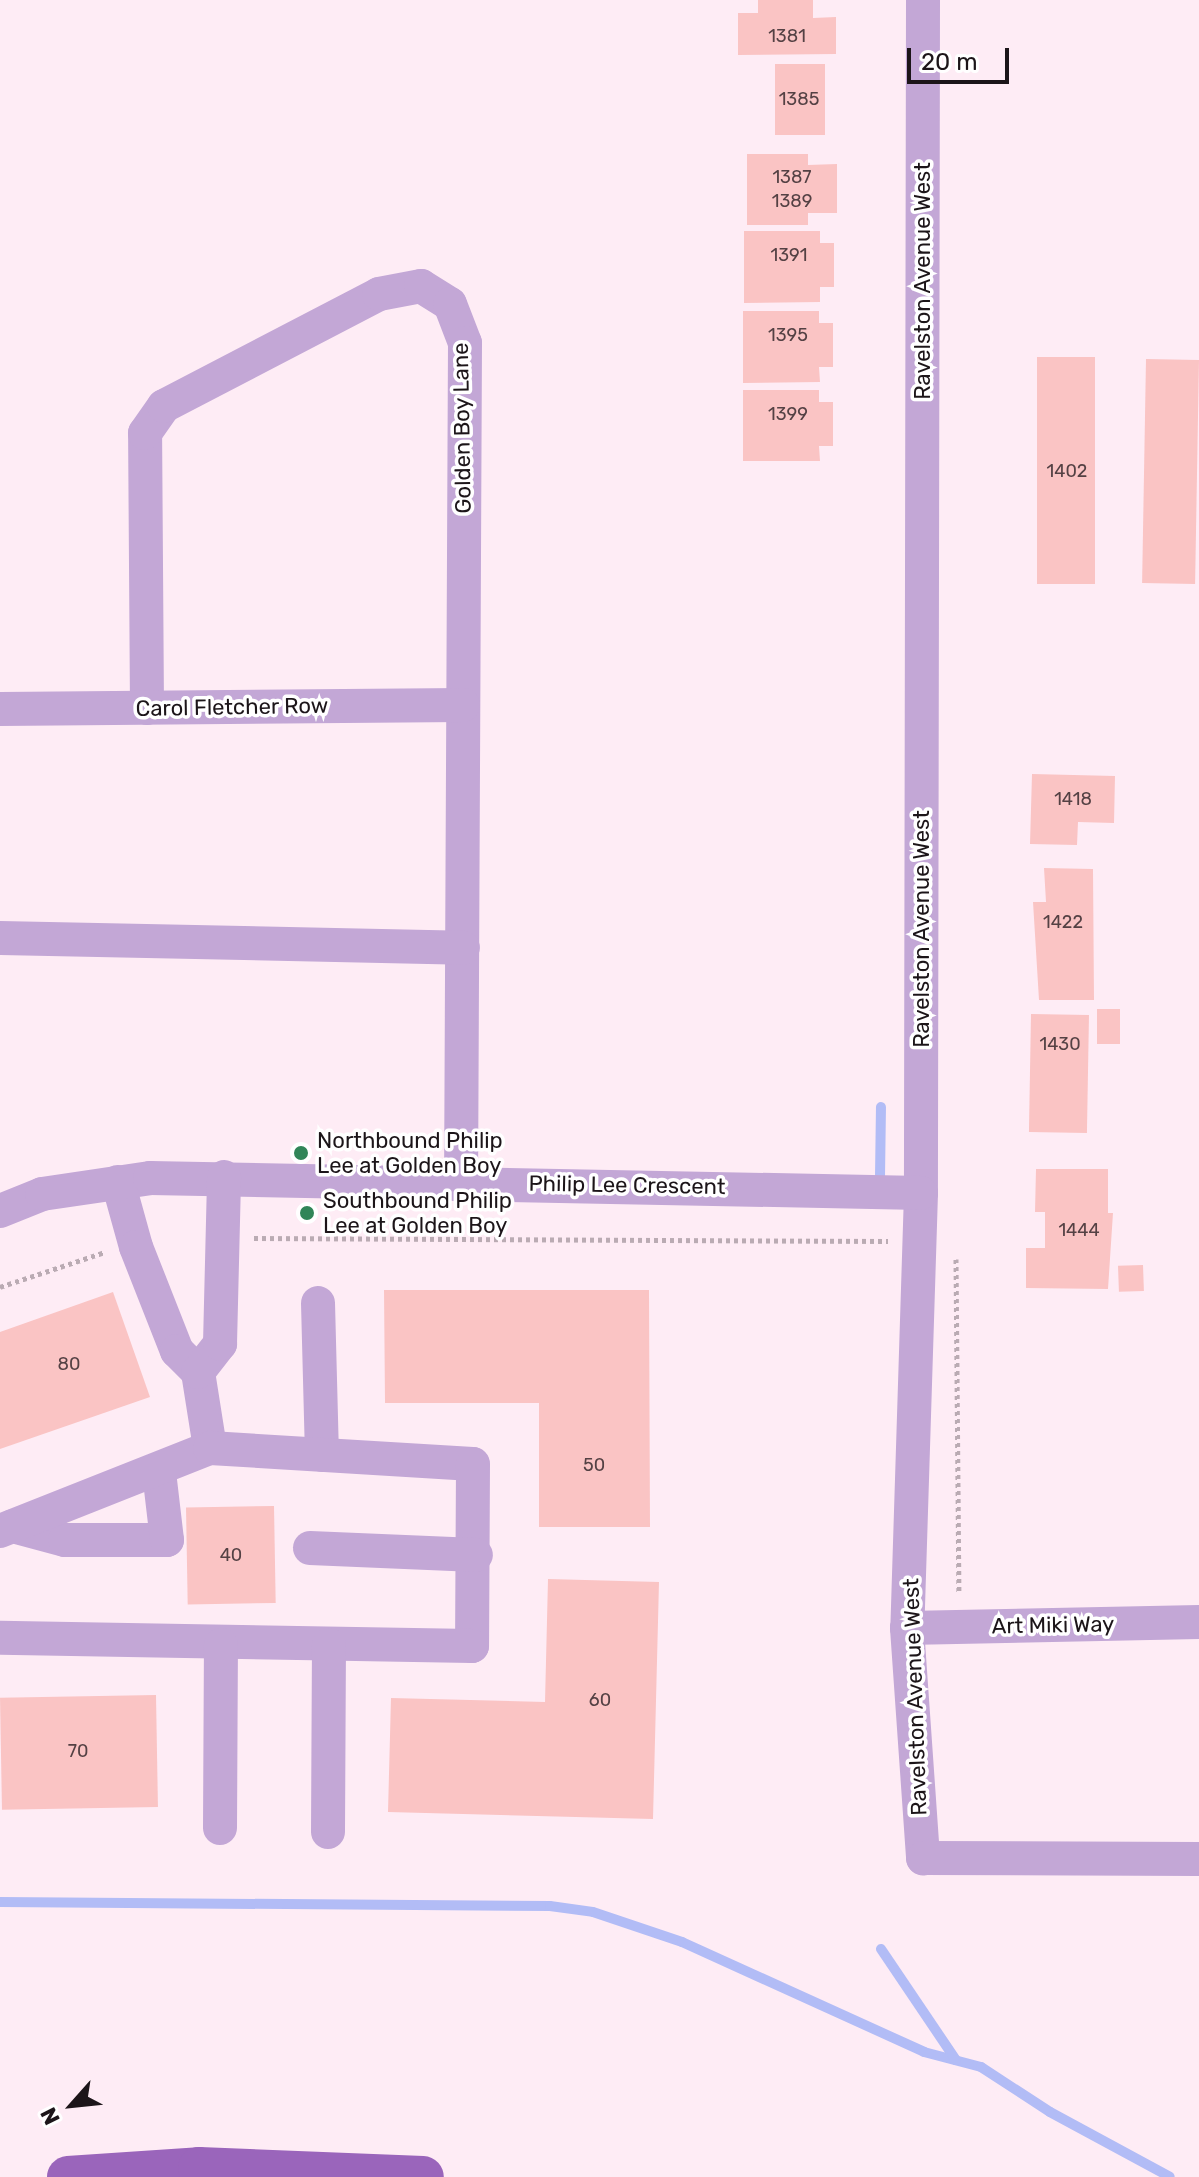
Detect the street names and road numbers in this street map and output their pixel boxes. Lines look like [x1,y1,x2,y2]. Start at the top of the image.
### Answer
street label: Ravelston Avenue West [910,162,936,400]
street label: Golden Boy Lane [447,342,477,514]
street label: Carol Fletcher Row [135,692,329,722]
street label: Ravelston Avenue West [909,810,935,1048]
street label: Philip Lee Crescent [528,1170,726,1200]
street label: Ravelston Avenue West [898,1577,932,1817]
street label: Art Miki Way [991,1611,1115,1639]

